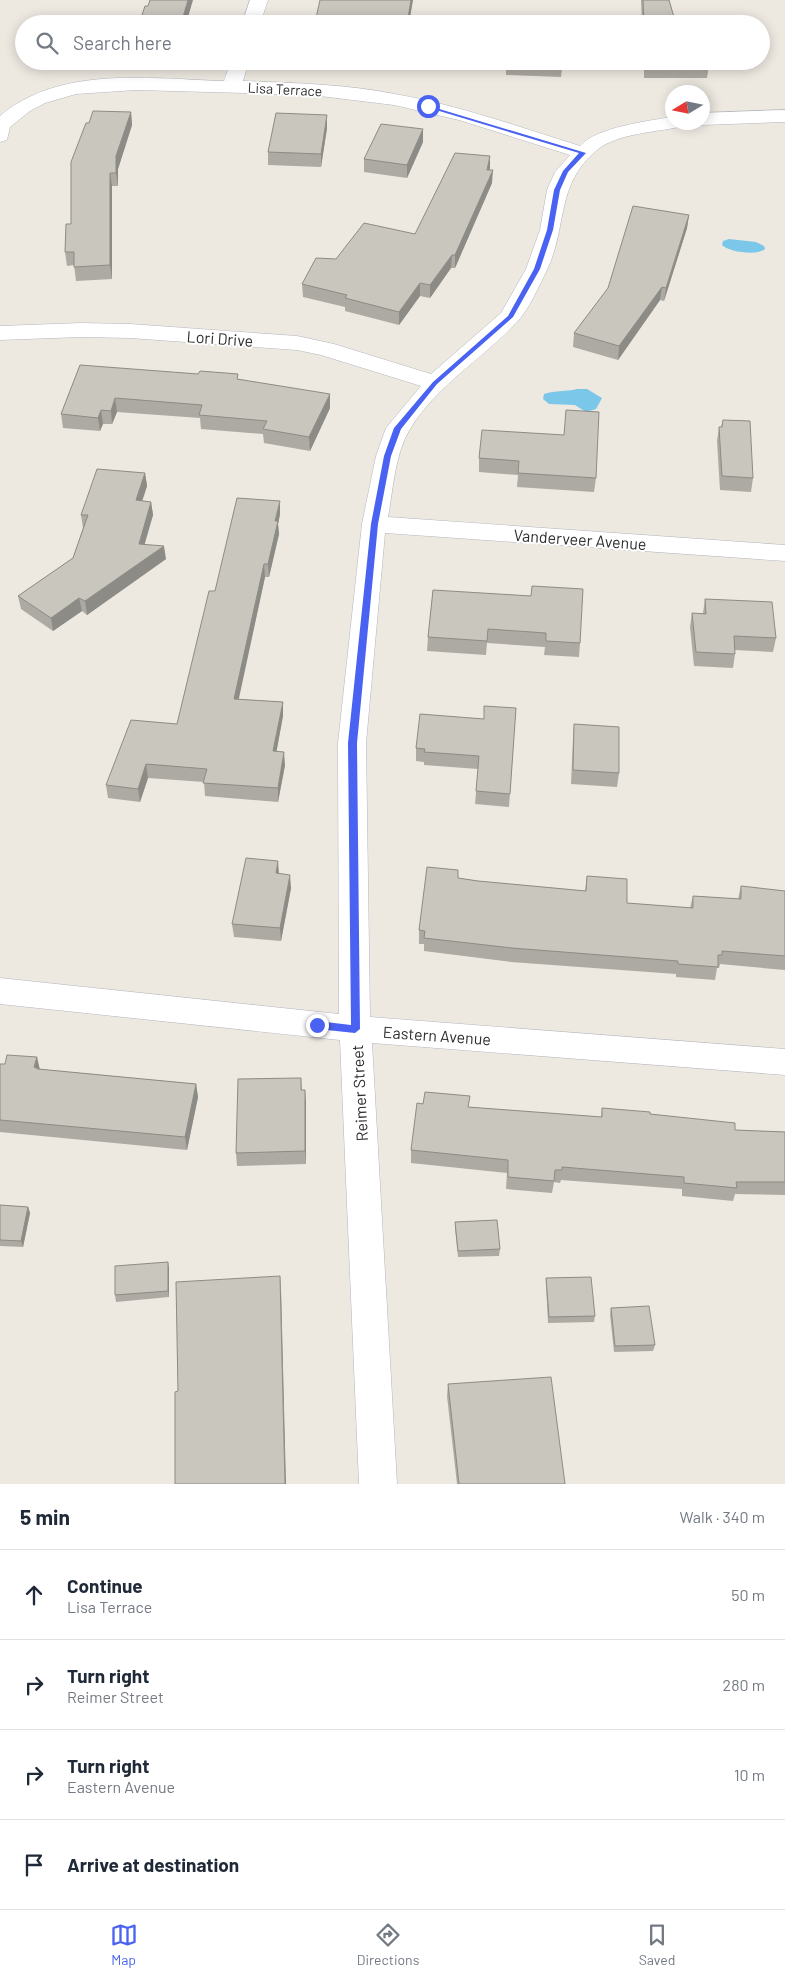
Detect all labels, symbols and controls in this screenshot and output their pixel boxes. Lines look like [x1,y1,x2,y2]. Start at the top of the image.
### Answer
search box [15,15,770,70]
icon: search [33,29,61,57]
text: Search here [73,31,172,54]
street label: Lisa Terrace [247,79,323,99]
north arrow [665,85,710,130]
route start [417,95,440,118]
street label: Lori Drive [186,326,254,350]
street label: Vanderveer Avenue [513,525,647,553]
route end [306,1014,329,1037]
street label: Eastern Avenue [382,1022,492,1048]
street label: Reimer Street [347,1044,371,1142]
text: 5 min [20,1504,70,1529]
text: Walk · 340 m [680,1507,765,1526]
text: Continue [67,1574,143,1597]
icon: ahead [20,1581,48,1609]
text: 50 m [731,1585,765,1604]
text: Lisa Terrace [67,1597,152,1616]
text: Turn right [67,1664,149,1687]
icon: right [20,1671,48,1699]
text: 280 m [723,1675,765,1694]
text: Reimer Street [67,1687,164,1706]
text: Turn right [67,1754,149,1777]
icon: right [20,1761,48,1789]
text: 10 m [734,1765,765,1784]
text: Eastern Avenue [67,1777,175,1796]
icon: arrive [20,1851,48,1879]
text: Arrive at destination [67,1853,239,1876]
tab: Map [110,1921,138,1968]
tab: Directions [357,1921,419,1968]
tab: Saved [639,1921,675,1968]

